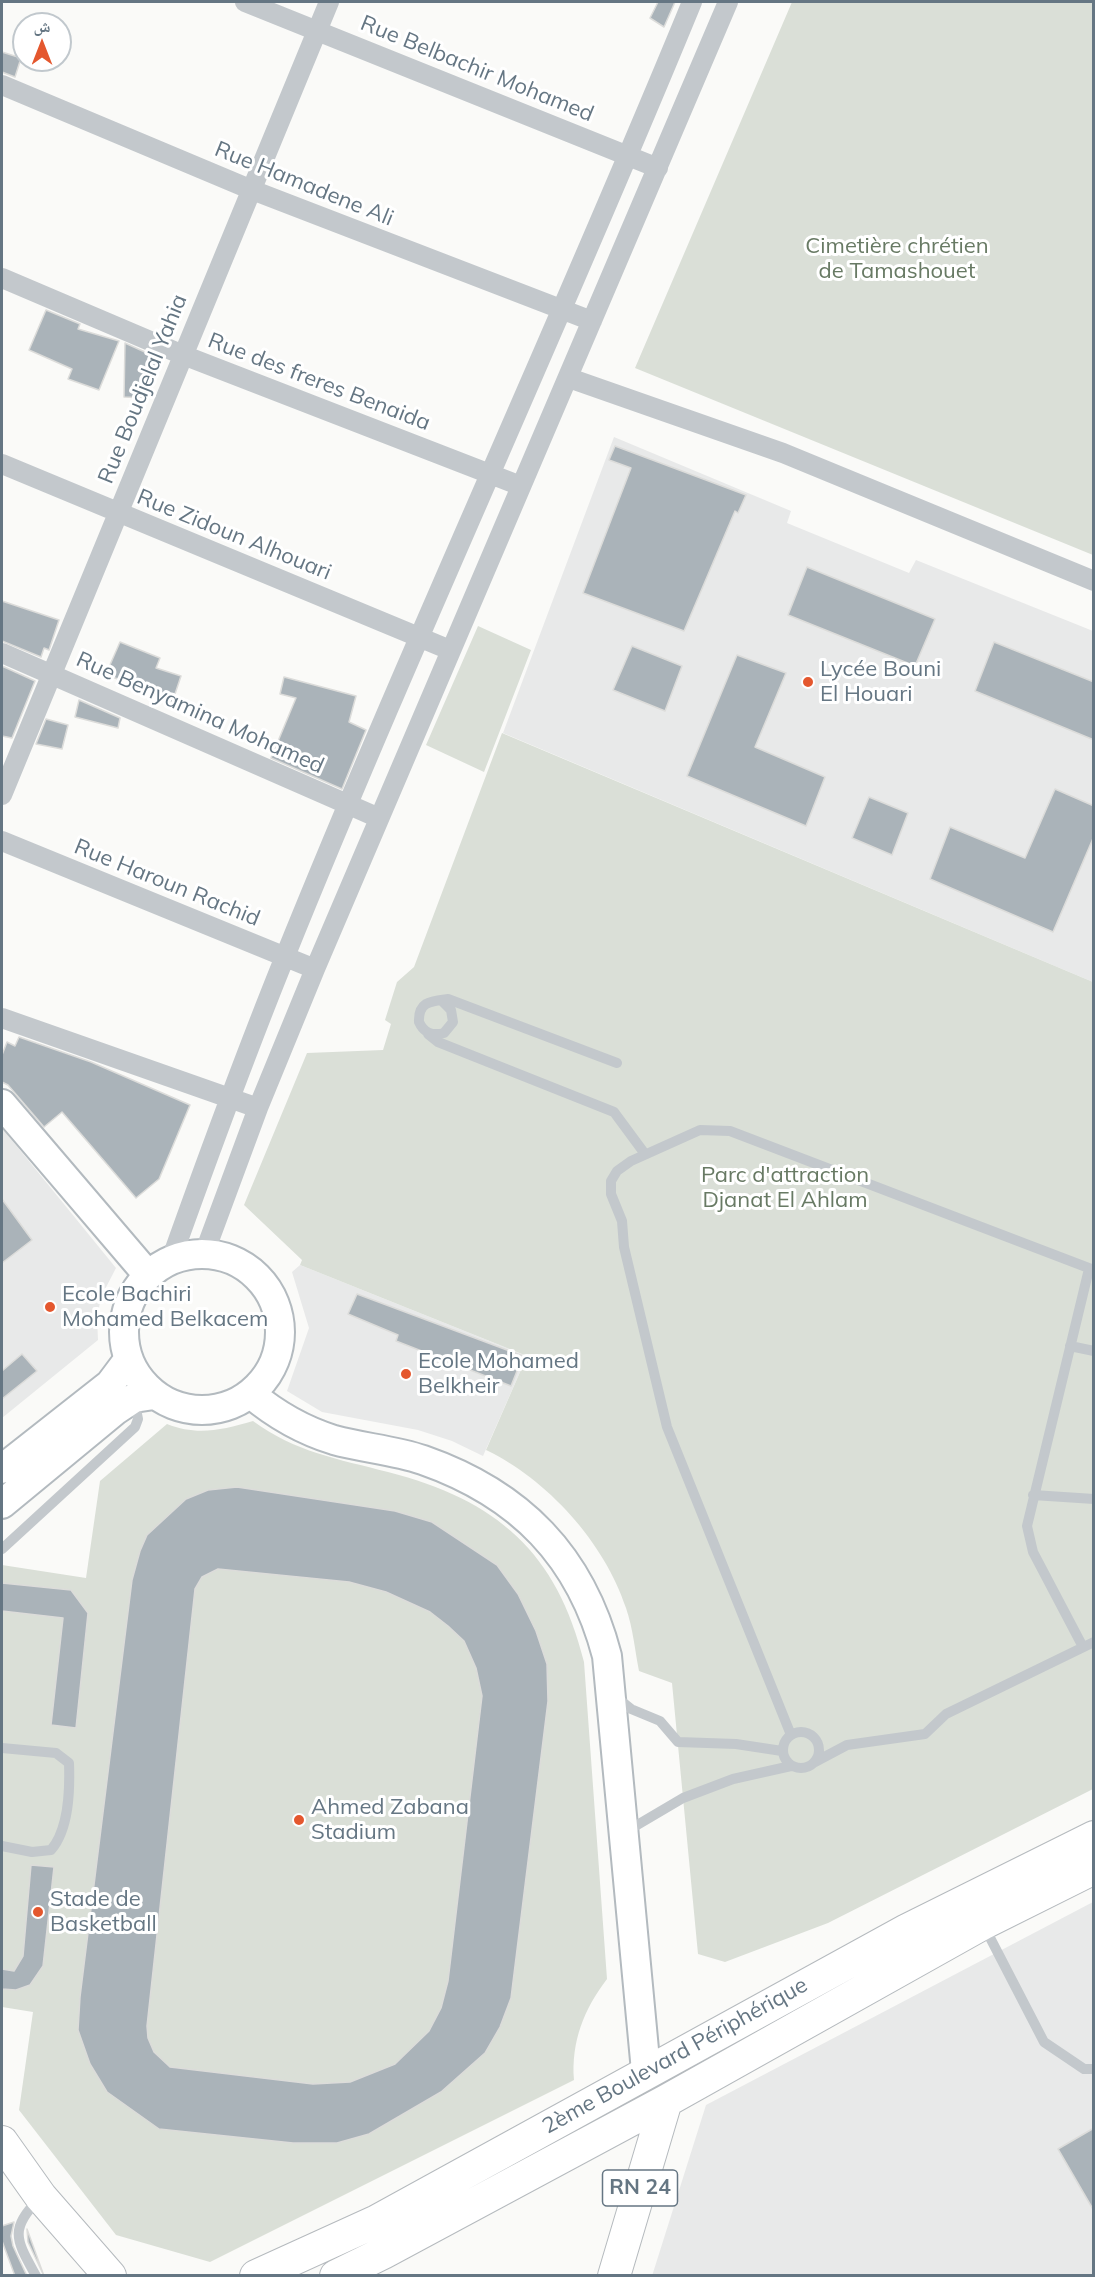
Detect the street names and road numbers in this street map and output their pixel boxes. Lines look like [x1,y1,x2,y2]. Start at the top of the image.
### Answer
street label: Rue Belbachir Mohamed [357,10,597,128]
street label: Rue Hamadene Ali [211,136,397,232]
street label: Rue Boudjelal Yahia [93,290,193,488]
street label: Rue des freres Benaida [204,327,434,437]
street label: Rue Zidoun Alhouari [133,484,335,586]
street label: Rue Benyamina Mohamed [72,646,328,780]
street label: Rue Haroun Rachid [70,834,264,932]
street label: 2ème Boulevard Périphérique [538,1972,812,2140]
road number: RN 24 [602,2170,678,2206]

